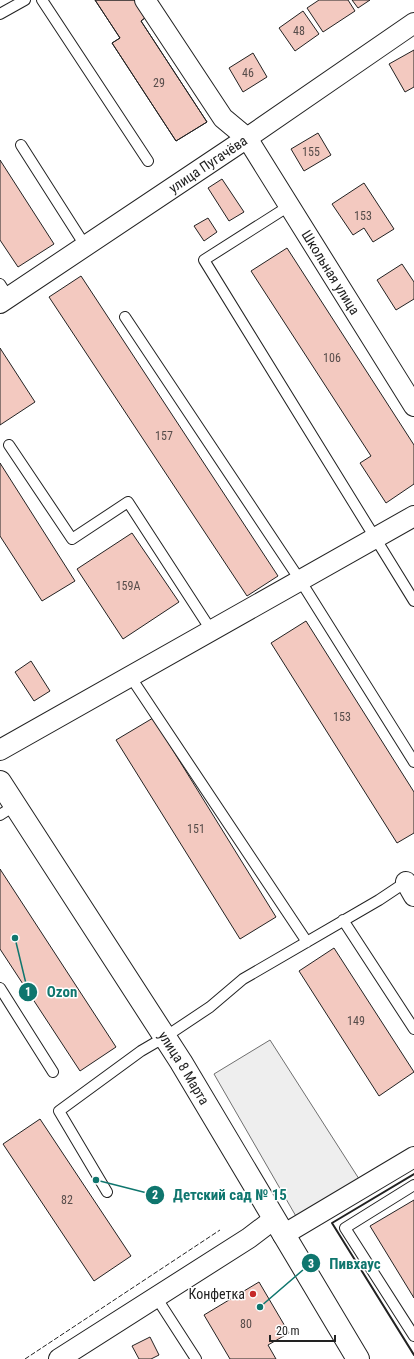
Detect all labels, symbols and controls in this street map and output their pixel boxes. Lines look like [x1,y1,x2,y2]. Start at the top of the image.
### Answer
house number: 48 [293,24,305,38]
house number: 46 [242,66,254,80]
house number: 29 [153,76,165,90]
street label: улица Пугачёва [166,132,250,196]
house number: 155 [302,145,320,159]
house number: 153 [354,209,372,223]
street label: Школьная улица [298,227,363,318]
house number: 106 [323,351,341,365]
house number: 157 [155,429,173,443]
house number: 159А [116,579,140,593]
house number: 153 [333,710,351,724]
house number: 151 [187,822,205,836]
callout: Ozon [18,979,85,1006]
text: Ozon [47,983,77,1001]
text: 1 [25,985,31,999]
house number: 149 [347,1014,365,1028]
street label: улица 8 Марта [155,1028,213,1108]
callout: Детский сад № 15 [145,1181,295,1208]
text: Детский сад № 15 [173,1186,287,1204]
text: 2 [152,1188,158,1202]
house number: 82 [61,1193,73,1207]
callout: Пивхаус [301,1250,389,1277]
text: Пивхаус [329,1255,381,1273]
text: 3 [308,1257,314,1271]
place label: Конфетка [189,1286,245,1302]
marker: Конфетка [248,1289,258,1299]
house number: 80 [240,1317,252,1331]
scale bar [270,1317,335,1343]
text: 20 m [276,1324,300,1338]

